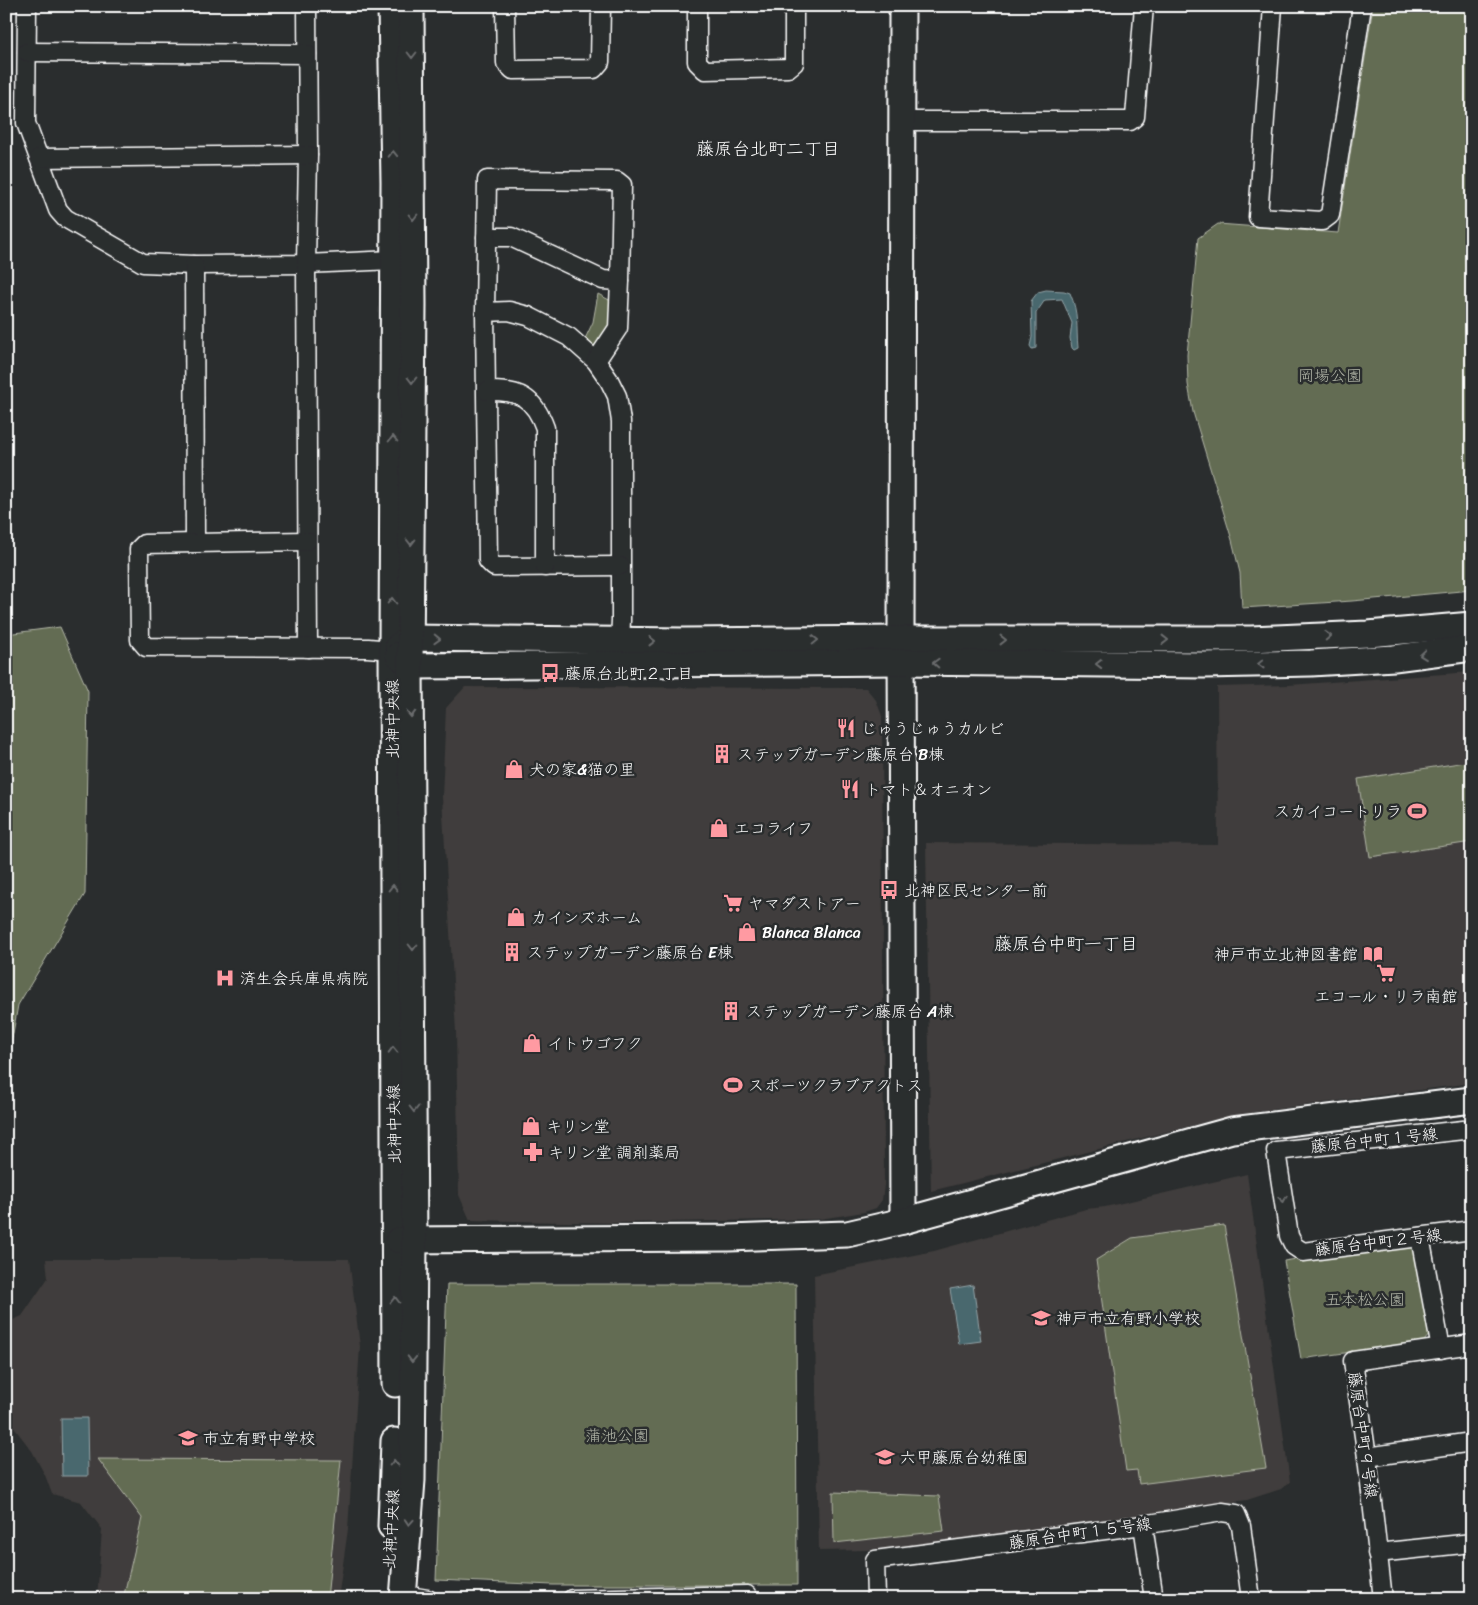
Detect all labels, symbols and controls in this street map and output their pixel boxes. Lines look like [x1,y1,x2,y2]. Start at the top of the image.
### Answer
one-way arrow [407,52,417,59]
district label: 藤原台北町二丁目 [696,133,840,165]
one-way arrow [388,149,399,157]
one-way arrow [407,214,418,222]
park label: 岡場公園 [1298,361,1362,390]
one-way arrow [407,376,417,384]
one-way arrow [388,434,398,442]
one-way arrow [406,539,416,547]
one-way arrow [387,597,397,604]
one-way arrow [1324,631,1332,641]
one-way arrow [434,634,441,644]
one-way arrow [811,635,819,646]
one-way arrow [999,635,1007,645]
one-way arrow [1162,635,1169,645]
one-way arrow [648,636,656,646]
one-way arrow [1419,649,1427,660]
one-way arrow [932,658,940,668]
place label: 藤原台北町２丁目 [565,659,693,688]
one-way arrow [1095,659,1102,669]
one-way arrow [1257,659,1265,669]
bus stop icon: 藤原台北町２丁目 [539,662,561,684]
street label: 北神中央線 [378,679,407,759]
one-way arrow [405,711,416,719]
place label: じゅうじゅうカルビ [861,714,1004,743]
restaurant icon: じゅうじゅうカルビ [835,717,857,739]
place label: ステップガーデン藤原台 B棟 [737,740,944,769]
building icon: ステップガーデン藤原台 B棟 [711,743,733,765]
place label: 犬の家&猫の里 [529,755,635,784]
shop icon: 犬の家&猫の里 [503,758,525,780]
place label: トマト＆オニオン [865,775,992,804]
restaurant icon: トマト＆オニオン [839,778,861,800]
place label: スカイコートリラ [1274,797,1402,826]
sports icon: スカイコートリラ [1406,800,1428,822]
place label: エコライフ [734,814,813,843]
shop icon: エコライフ [708,817,730,839]
place label: 北神区民センター前 [904,876,1047,905]
bus stop icon: 北神区民センター前 [878,879,900,901]
one-way arrow [388,883,398,891]
place label: ヤマダストアー [748,889,861,918]
supermarket icon: ヤマダストアー [722,892,744,914]
place label: カインズホーム [531,903,642,932]
shop icon: カインズホーム [505,906,527,928]
place label: Blanca Blanca [762,918,861,947]
shop icon: Blanca Blanca [736,921,758,943]
district label: 藤原台中町一丁目 [994,928,1138,960]
place label: ステップガーデン藤原台 E棟 [527,938,733,967]
place label: 神戸市立北神図書館 [1214,940,1358,969]
building icon: ステップガーデン藤原台 E棟 [501,941,523,963]
library icon: 神戸市立北神図書館 [1362,943,1384,965]
one-way arrow [408,944,418,951]
supermarket icon: エコール・リラ南館 [1375,962,1397,984]
place label: 済生会兵庫県病院 [240,964,368,993]
hospital icon: 済生会兵庫県病院 [214,967,236,989]
place label: エコール・リラ南館 [1314,982,1458,1011]
place label: ステップガーデン藤原台 A棟 [746,997,954,1026]
building icon: ステップガーデン藤原台 A棟 [720,1000,742,1022]
place label: イトウゴフク [547,1029,643,1058]
shop icon: イトウゴフク [521,1032,543,1054]
one-way arrow [388,1046,398,1054]
place label: スポーツクラブアクトス [748,1071,923,1100]
sports icon: スポーツクラブアクトス [722,1074,744,1096]
street label: 北神中央線 [379,1084,409,1164]
one-way arrow [409,1106,419,1114]
place label: キリン堂 [546,1112,610,1141]
shop icon: キリン堂 [520,1115,542,1137]
street label: 藤原台中町１号線 [1309,1119,1439,1161]
place label: キリン堂 調剤薬局 [548,1138,680,1167]
pharmacy icon: キリン堂 調剤薬局 [522,1141,544,1163]
one-way arrow [1278,1195,1288,1203]
street label: 藤原台中町２号線 [1313,1220,1443,1264]
park label: 五本松公園 [1325,1285,1405,1314]
one-way arrow [390,1296,400,1304]
place label: 神戸市立有野小学校 [1056,1304,1200,1333]
school or university icon: 神戸市立有野小学校 [1030,1307,1052,1329]
one-way arrow [407,1356,417,1364]
street label: 藤原台中町９号線 [1340,1370,1386,1500]
park label: 蒲池公園 [585,1421,649,1450]
place label: 市立有野中学校 [203,1424,315,1453]
school or university icon: 市立有野中学校 [177,1427,199,1449]
place label: 六甲藤原台幼稚園 [900,1443,1028,1472]
school or university icon: 六甲藤原台幼稚園 [874,1446,896,1468]
one-way arrow [389,1458,399,1466]
street label: 北神中央線 [374,1488,408,1570]
street label: 藤原台中町１５号線 [1007,1509,1153,1557]
one-way arrow [403,1518,414,1526]

